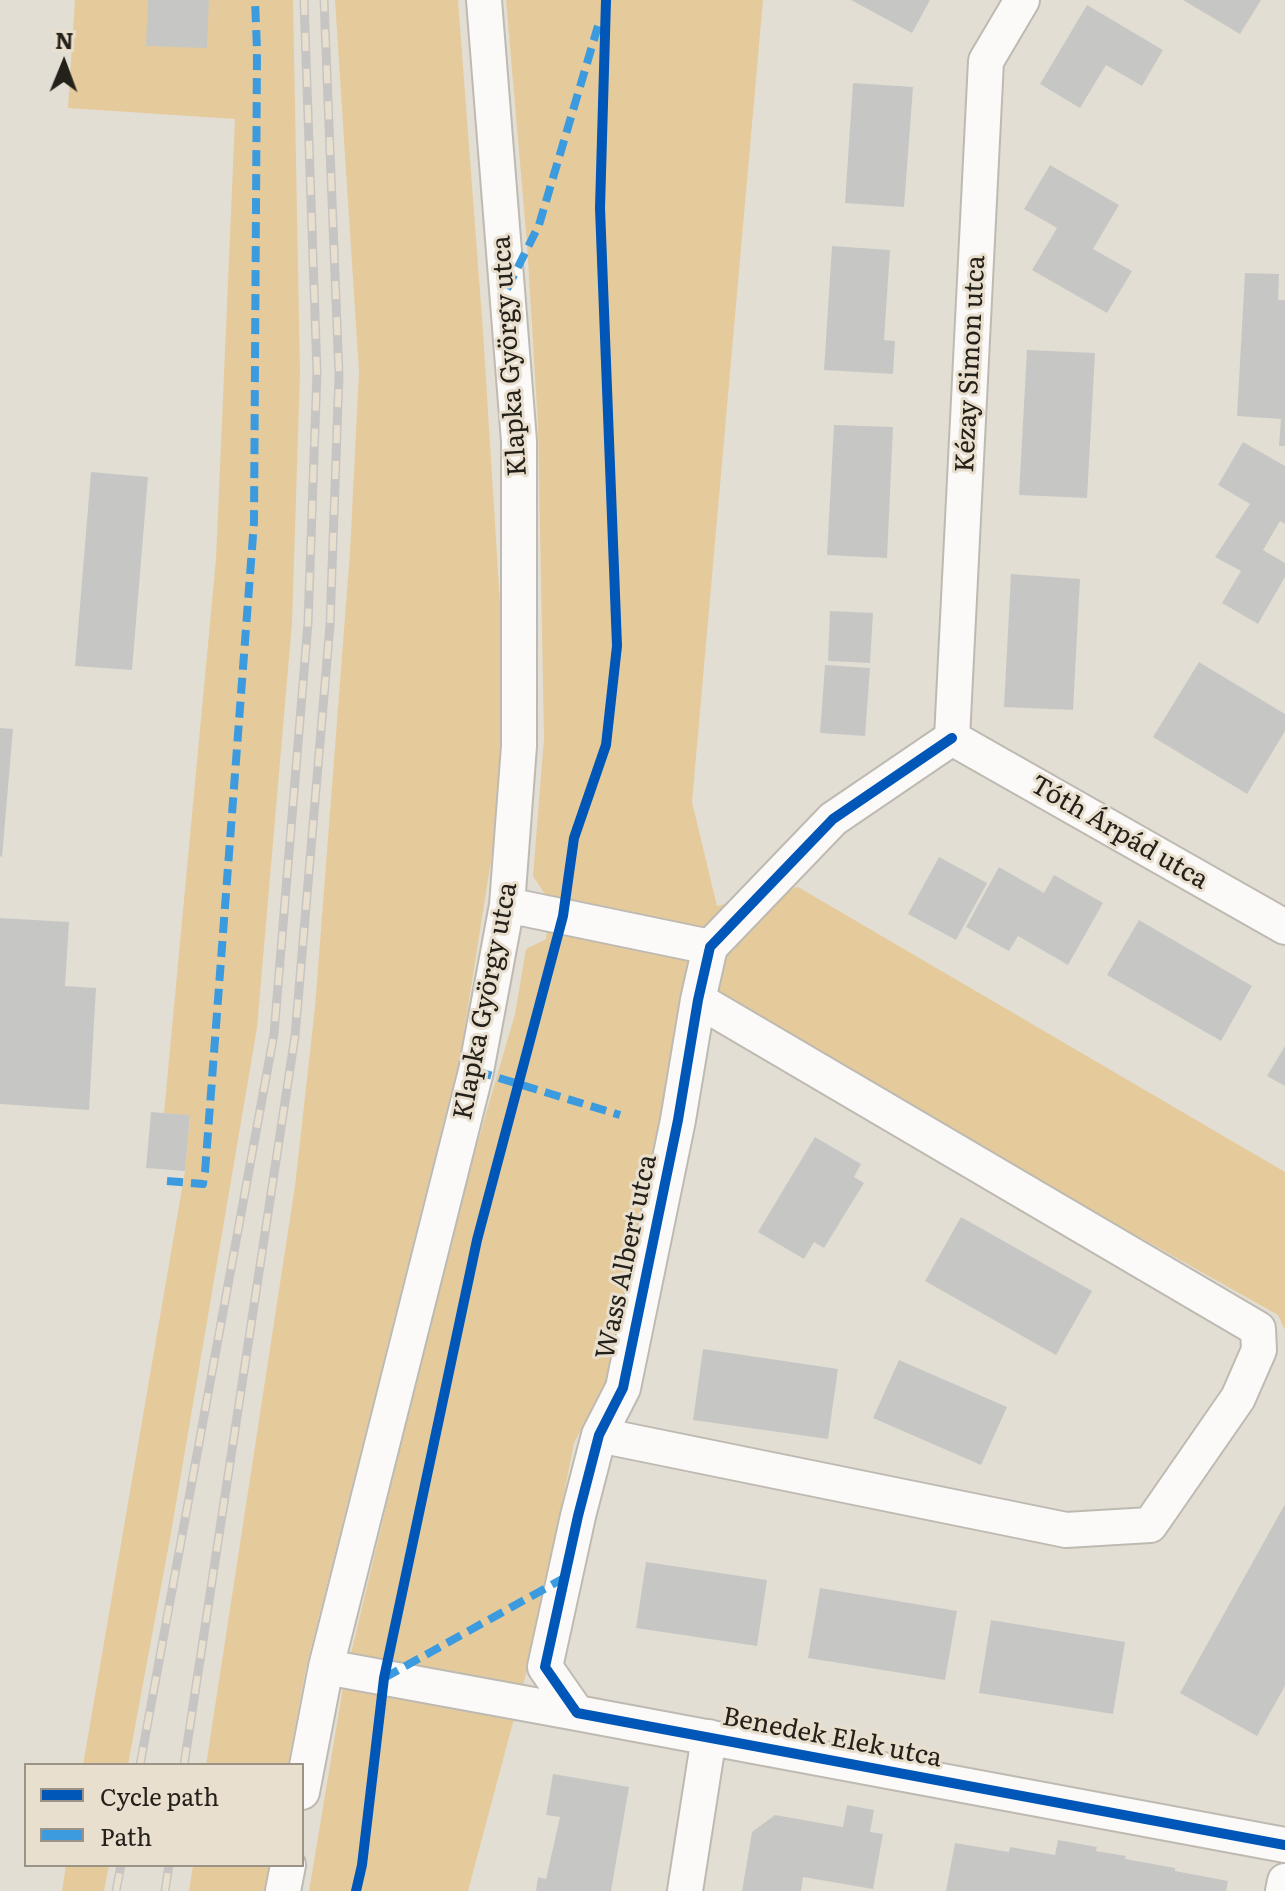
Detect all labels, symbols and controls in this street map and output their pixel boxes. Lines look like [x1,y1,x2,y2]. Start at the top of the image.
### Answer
text: N [55,23,74,56]
north arrow [24,24,104,104]
street label: Klapka György utca [486,235,534,477]
street label: Kézay Simon utca [950,255,992,473]
street label: Tóth Árpád utca [1025,769,1213,897]
street label: Klapka György utca [448,880,524,1122]
street label: Wass Albert utca [590,1152,664,1362]
street label: Benedek Elek utca [720,1701,944,1775]
legend [24,1763,304,1867]
text: Cycle path [100,1778,219,1813]
text: Path [100,1818,152,1853]

